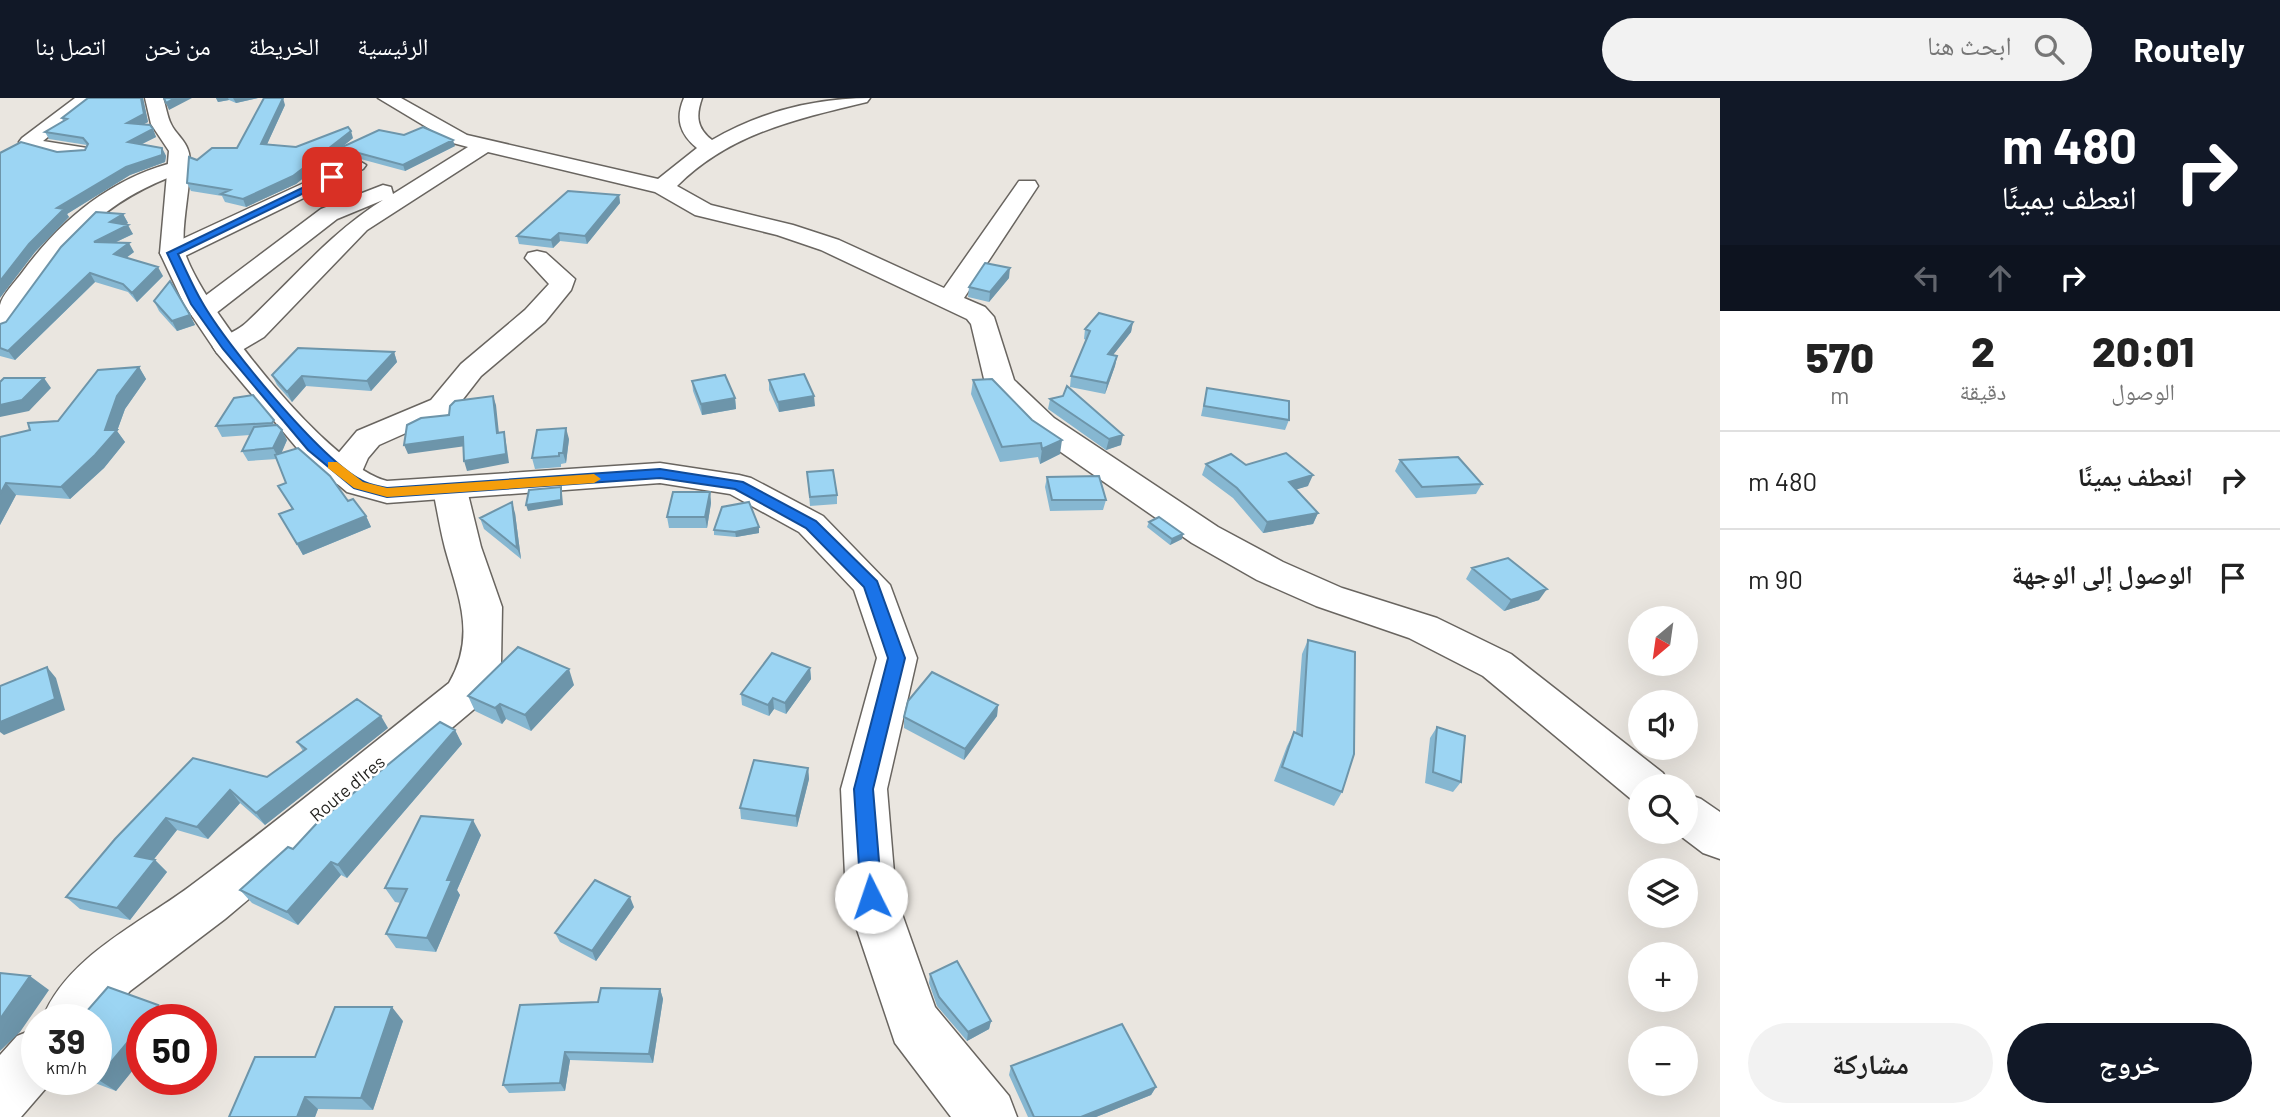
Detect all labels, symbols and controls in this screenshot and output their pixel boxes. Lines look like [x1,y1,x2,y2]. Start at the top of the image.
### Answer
search box [1602,18,2092,81]
text: ابحث هنا [1927,29,2012,60]
text: Routely [2134,29,2245,69]
icon: search [2030,30,2068,68]
text: اتصل بنا [35,31,106,60]
text: من نحن [144,31,211,60]
text: الخريطة [249,31,319,60]
text: الرئيسية [357,31,429,60]
text: 480 m [2002,115,2137,174]
icon: right [2161,126,2252,217]
pin [302,147,362,207]
icon: arrive [313,158,351,196]
text: انعطف يمينًا [2002,177,2137,215]
icon: left [1908,259,1946,297]
icon: ahead [1981,259,2019,297]
icon: right [2054,259,2092,297]
text: 2 [1971,325,1995,375]
text: 20:01 [2092,325,2194,375]
text: 570 [1806,331,1874,381]
text: دقيقة [1960,377,2006,405]
text: الوصول [2111,377,2175,405]
text: m [1830,381,1849,409]
text: انعطف يمينًا [2078,460,2193,491]
icon: right [2214,461,2252,499]
text: 480 m [1748,465,1817,496]
text: الوصول إلى الوجهة [2012,558,2193,589]
icon: arrive [2214,559,2252,597]
text: 90 m [1748,563,1803,594]
north arrow [1628,606,1698,676]
map controls [1628,606,1698,1096]
button: sound [1628,690,1698,760]
street label: Route d'Ires [305,750,389,826]
button: search [1628,774,1698,844]
button: layers [1628,858,1698,928]
position arrow [834,860,908,934]
button: + [1628,942,1698,1012]
speed limit sign: 50 [126,1004,217,1095]
text: 39 [48,1019,85,1061]
button: مشاركة [1748,1023,1993,1103]
button: خروج [2007,1023,2252,1103]
button: − [1628,1026,1698,1096]
text: km/h [46,1056,87,1078]

